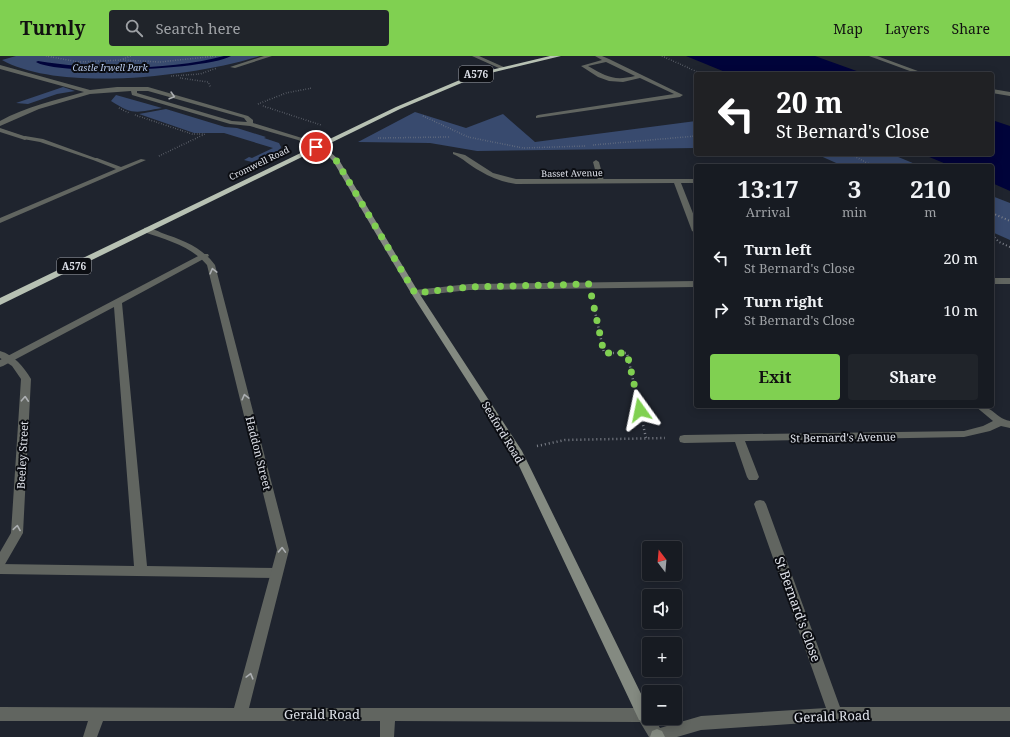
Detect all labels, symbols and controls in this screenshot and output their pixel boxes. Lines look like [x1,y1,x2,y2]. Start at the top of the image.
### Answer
search box [109,10,389,46]
text: Turnly [20,15,85,41]
icon: search [123,17,145,39]
text: Search here [155,18,241,38]
text: Map [833,19,863,38]
text: Layers [885,19,930,38]
text: Share [952,19,990,38]
park label: Castle Irwell Park [72,61,148,74]
road number: A576 [459,66,493,82]
text: 20 m [776,83,843,121]
icon: left [710,88,762,140]
one-way arrow [169,91,176,100]
text: St Bernard's Close [776,119,930,143]
pin [299,130,333,164]
icon: arrive [305,136,327,158]
street label: Cromwell Road [227,143,292,183]
street label: Basset Avenue [541,166,603,180]
text: 13:17 [737,172,799,205]
text: 3 [848,172,861,205]
text: 210 [910,172,951,205]
text: Arrival [746,203,790,221]
text: min [842,203,867,221]
text: m [924,203,937,221]
text: Turn left [744,239,812,259]
icon: left [710,247,732,269]
text: 20 m [943,248,978,268]
road number: A576 [57,258,91,274]
text: St Bernard's Close [744,259,855,277]
one-way arrow [209,268,218,275]
text: Turn right [744,291,823,311]
icon: right [710,299,732,321]
text: 10 m [943,300,978,320]
text: St Bernard's Close [744,311,855,329]
button: Exit [710,354,840,400]
button: Share [848,354,978,400]
position arrow [619,389,661,431]
one-way arrow [241,394,250,401]
one-way arrow [20,396,29,402]
street label: Seaford Road [479,398,528,466]
street label: Haddon Street [243,415,275,492]
street label: Beeley Street [13,421,31,489]
street label: St Bernard's Avenue [790,429,896,445]
one-way arrow [12,525,21,532]
north arrow [642,541,682,581]
map controls [642,541,682,725]
one-way arrow [277,547,286,554]
street label: St Bernard's Close [771,554,825,664]
button: sound [642,589,682,629]
button: + [642,637,682,677]
one-way arrow [245,673,254,680]
button: − [642,685,682,725]
street label: Gerald Road [284,705,360,723]
street label: Gerald Road [794,706,870,726]

